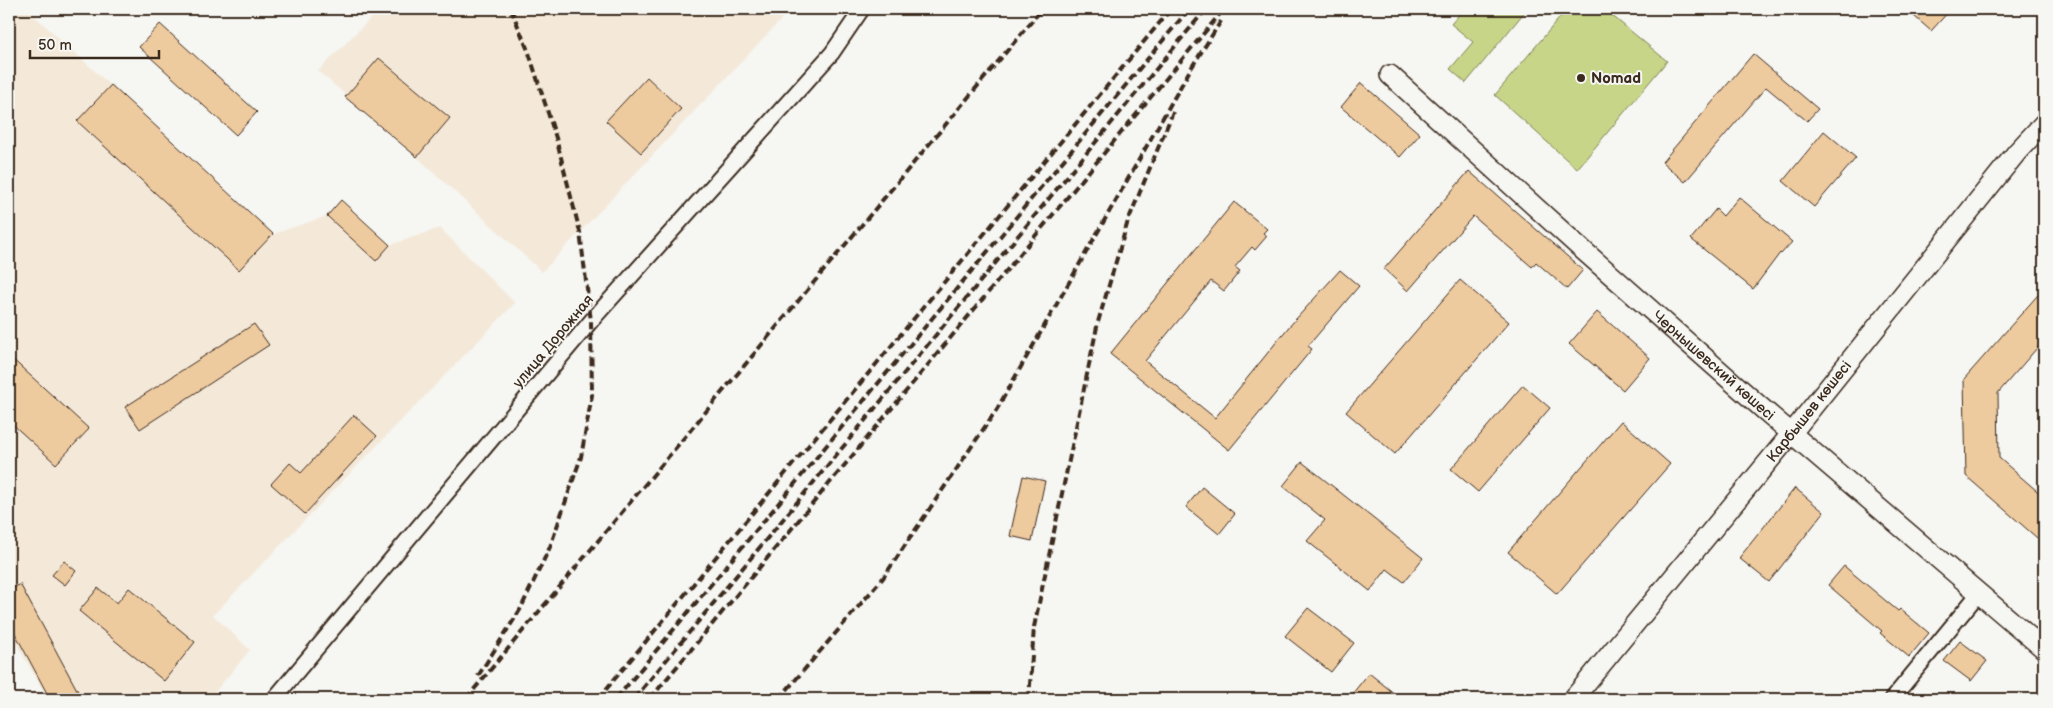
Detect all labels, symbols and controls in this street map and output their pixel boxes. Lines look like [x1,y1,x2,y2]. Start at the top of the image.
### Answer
scale bar [30,28,159,60]
text: 50 m [38,36,72,55]
place label: Nomad [1591,69,1641,88]
marker: Nomad [1575,72,1587,84]
street label: улица Дорожная [509,291,598,392]
street label: Чернышевский көшесі [1648,307,1779,425]
street label: Карбышев көшесі [1763,357,1856,466]

